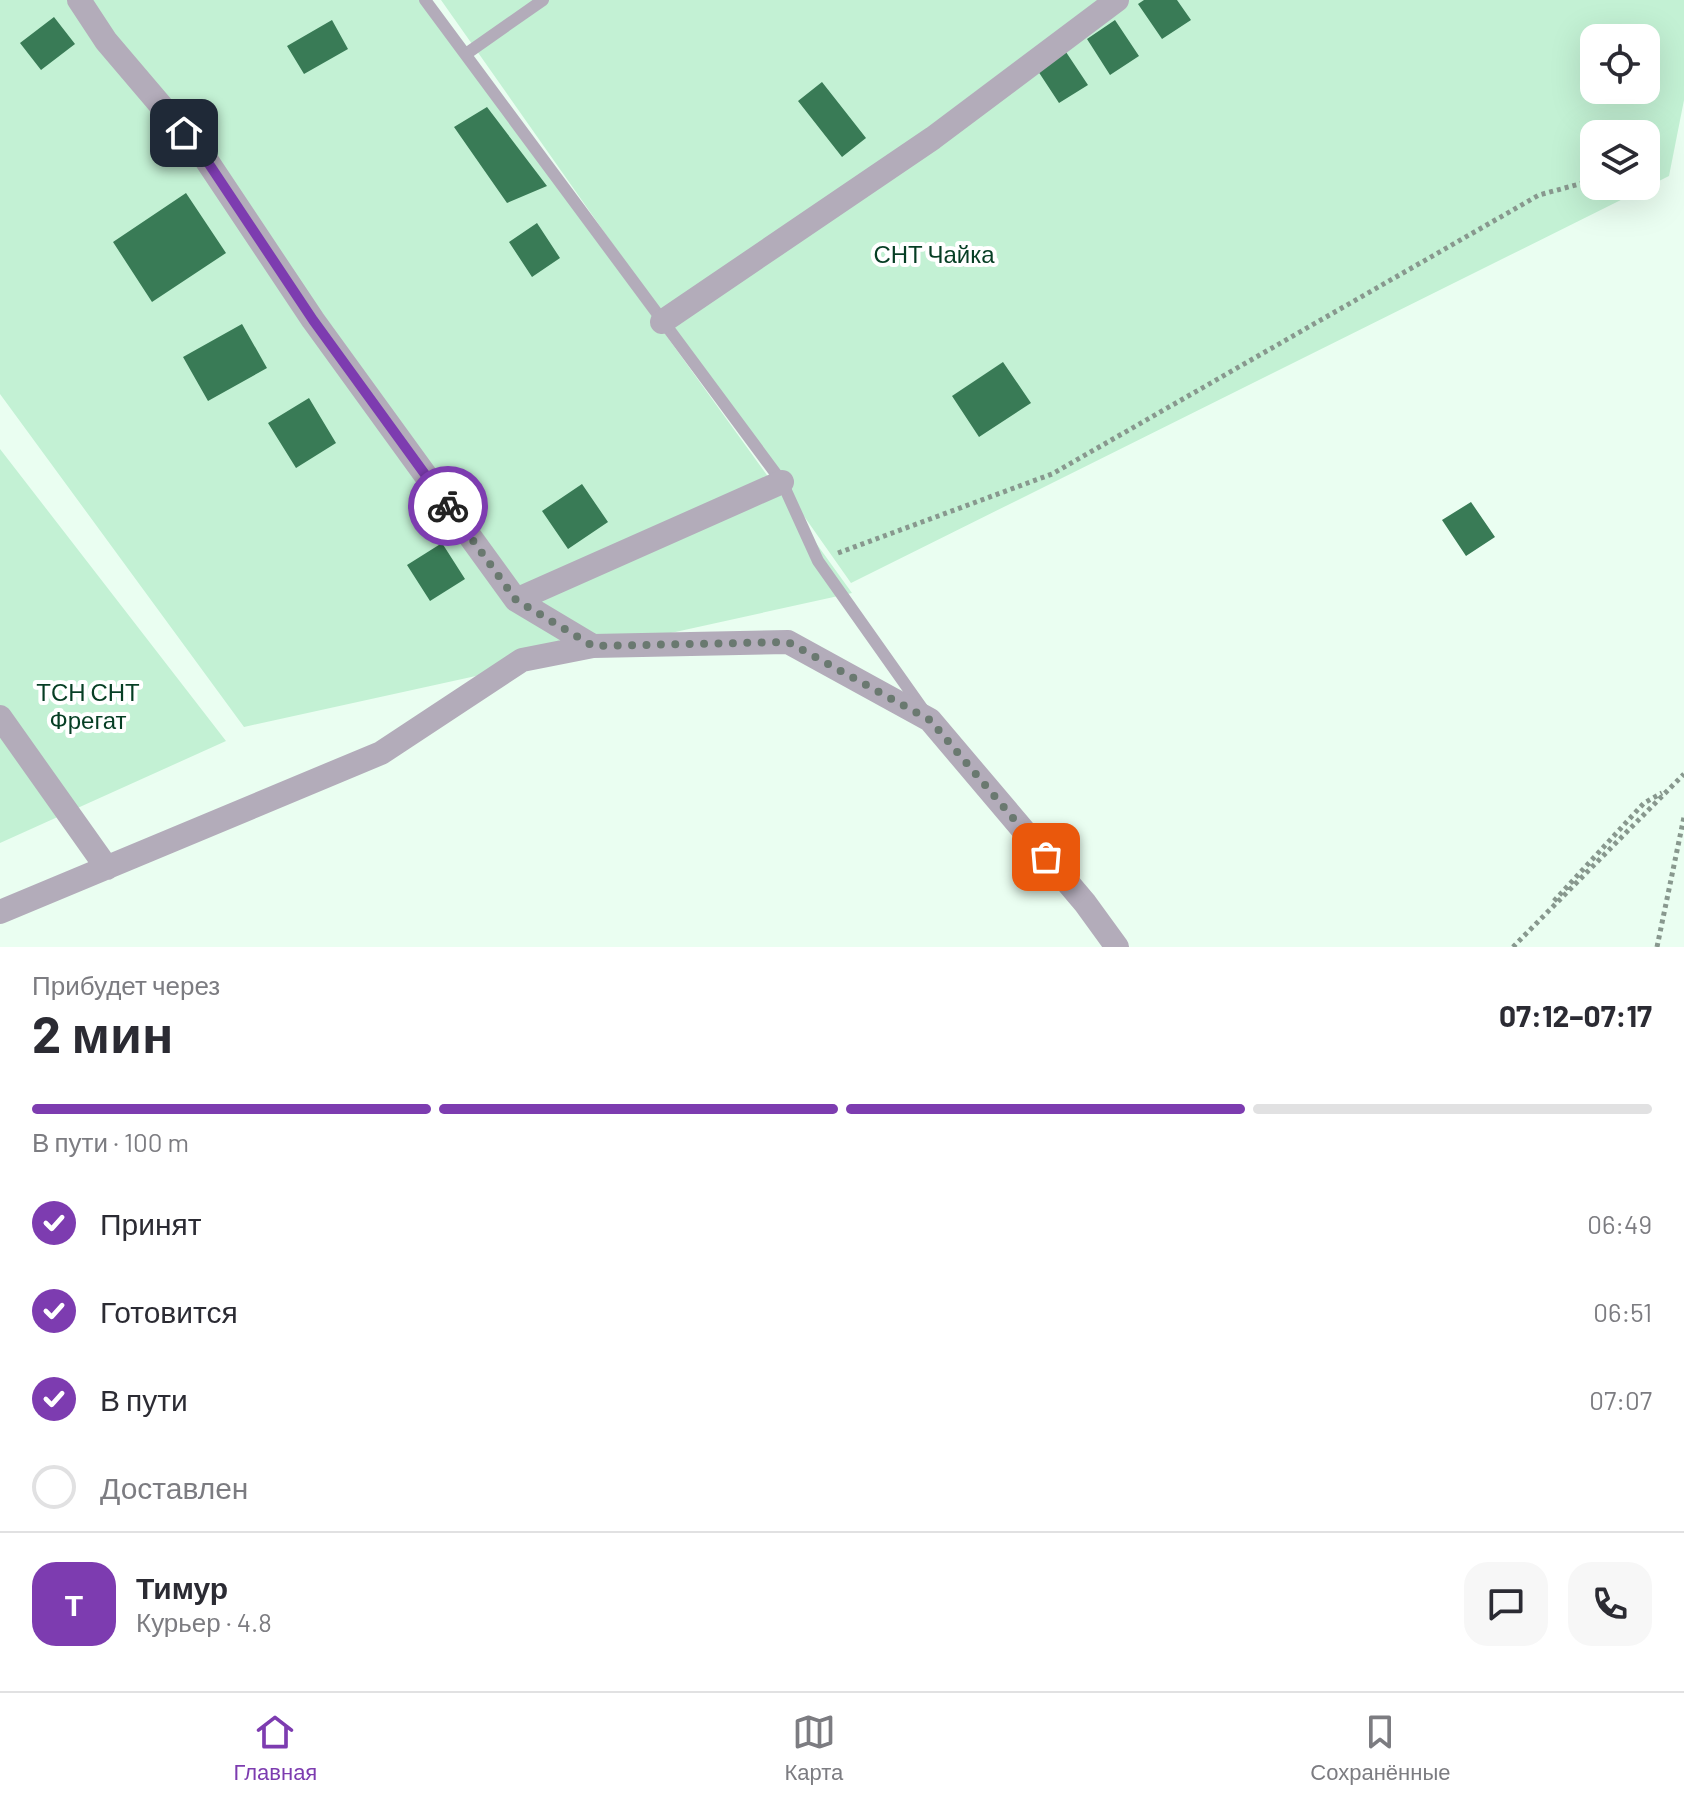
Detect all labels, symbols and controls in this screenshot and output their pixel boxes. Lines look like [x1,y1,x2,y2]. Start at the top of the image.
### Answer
map controls [1580,24,1660,200]
button: locate [1580,24,1660,104]
pin [150,99,218,167]
icon: home [162,111,206,155]
button: layers [1580,120,1660,200]
park label: СНТ Чайка [873,239,995,268]
courier [408,466,488,546]
icon: bike [426,484,470,528]
park label: ТСН СНТ Фрегат [36,677,140,734]
pin [1012,823,1080,891]
icon: bag [1024,835,1068,879]
text: Прибудет через [32,969,220,1000]
text: 07:12–07:17 [1499,997,1652,1033]
text: 2 мин [32,1001,173,1063]
text: В пути · 100 m [32,1126,189,1157]
icon: check [32,1201,76,1245]
text: Принят [100,1205,202,1241]
text: 06:49 [1587,1208,1652,1239]
icon: check [32,1289,76,1333]
text: Готовится [100,1293,238,1329]
text: 06:51 [1593,1296,1652,1327]
icon: check [32,1377,76,1421]
text: В пути [100,1381,188,1417]
text: 07:07 [1589,1384,1652,1415]
text: Доставлен [100,1469,248,1505]
button: chat [1464,1562,1548,1646]
button: phone [1568,1562,1652,1646]
text: Тимур [136,1569,228,1605]
text: Т [65,1586,83,1622]
text: Курьер · 4.8 [136,1606,272,1637]
tab: Главная [234,1710,317,1786]
tab: Карта [784,1710,843,1786]
tab: Сохранённые [1310,1710,1450,1786]

